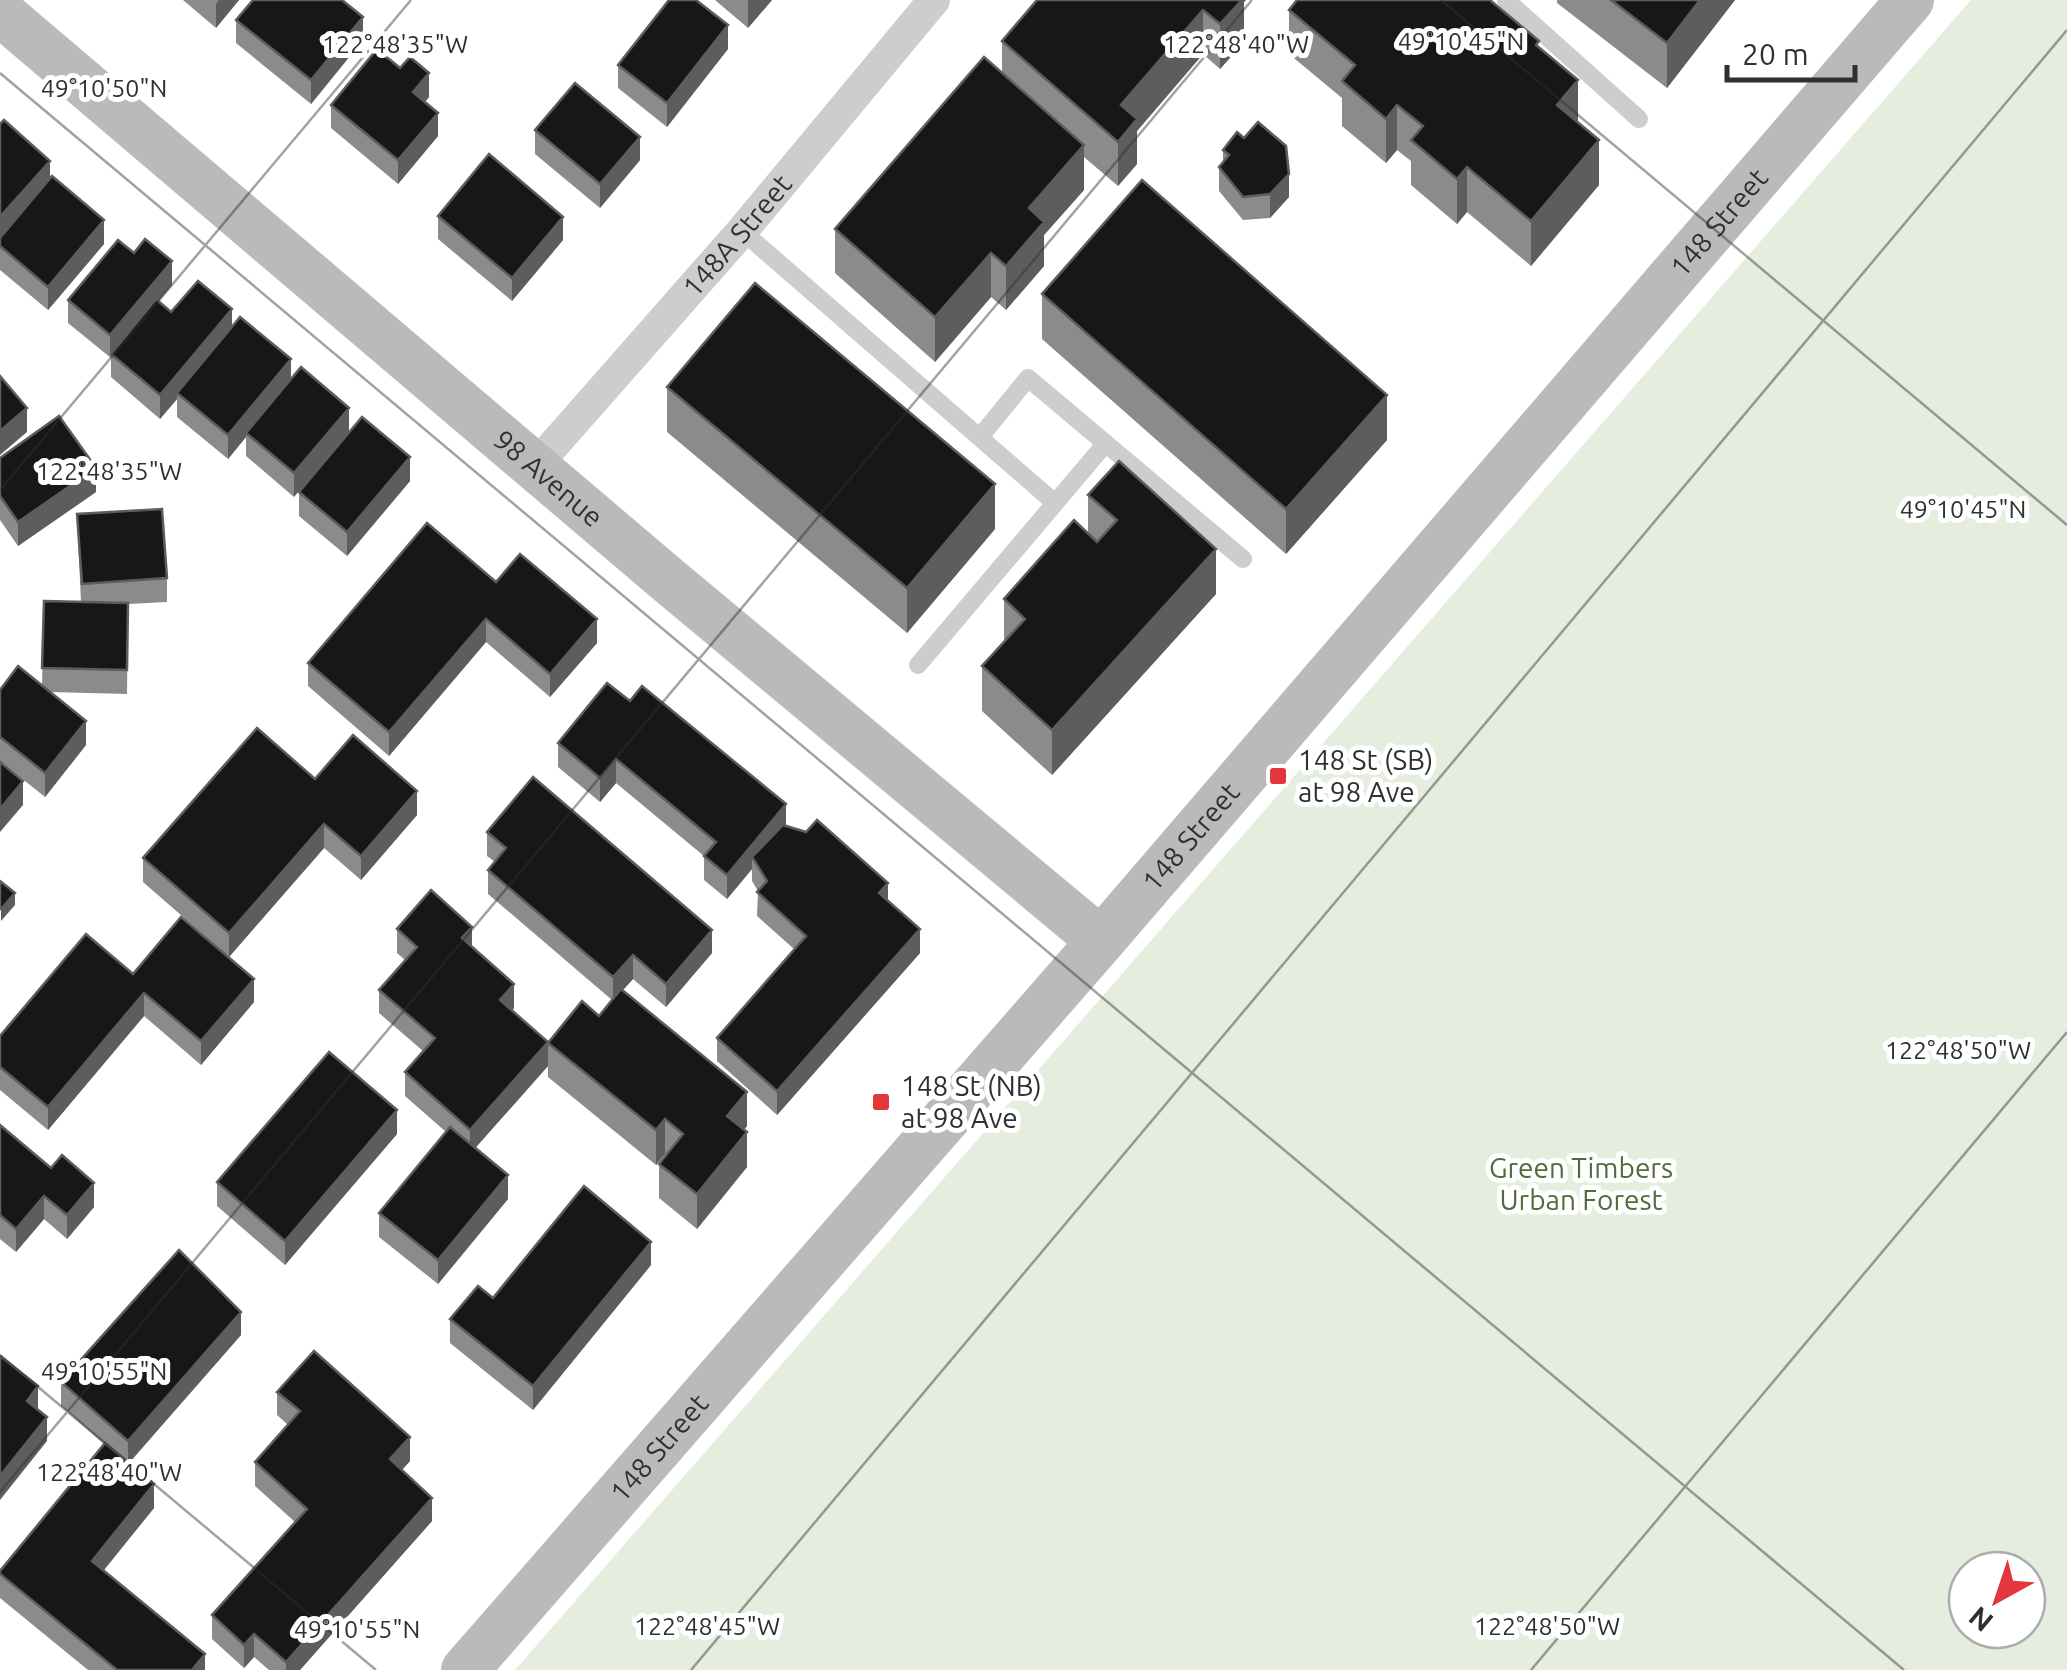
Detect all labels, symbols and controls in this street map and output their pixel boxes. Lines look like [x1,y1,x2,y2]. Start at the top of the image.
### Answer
scale bar [1727,20,1854,82]
text: 49°10'45"N [1398,27,1524,55]
text: 122°48'35"W [322,30,468,58]
text: 122°48'40"W [1163,30,1309,58]
text: 20 m [1742,37,1809,71]
text: 49°10'50"N [41,74,167,102]
street label: 148 Street [1664,162,1773,282]
street label: 148A Street [676,168,797,302]
street label: 98 Avenue [488,423,609,533]
text: 122°48'35"W [36,457,182,485]
text: 49°10'45"N [1900,495,2026,523]
place label: 148 St (SB) at 98 Ave [1298,744,1433,807]
marker: 148 St (SB) at 98 Ave [1267,765,1289,787]
street label: 148 Street [1135,776,1245,897]
text: 122°48'50"W [1885,1036,2031,1064]
place label: 148 St (NB) at 98 Ave [901,1070,1042,1133]
marker: 148 St (NB) at 98 Ave [870,1091,892,1113]
park label: Green Timbers Urban Forest [1489,1152,1673,1215]
text: 49°10'55"N [41,1357,167,1385]
street label: 148 Street [603,1387,714,1507]
text: 122°48'40"W [36,1458,182,1486]
north arrow [1947,1550,2047,1650]
text: N [1963,1601,1999,1638]
text: 122°48'45"W [634,1612,780,1640]
text: 122°48'50"W [1474,1612,1620,1640]
text: 49°10'55"N [294,1615,420,1643]

